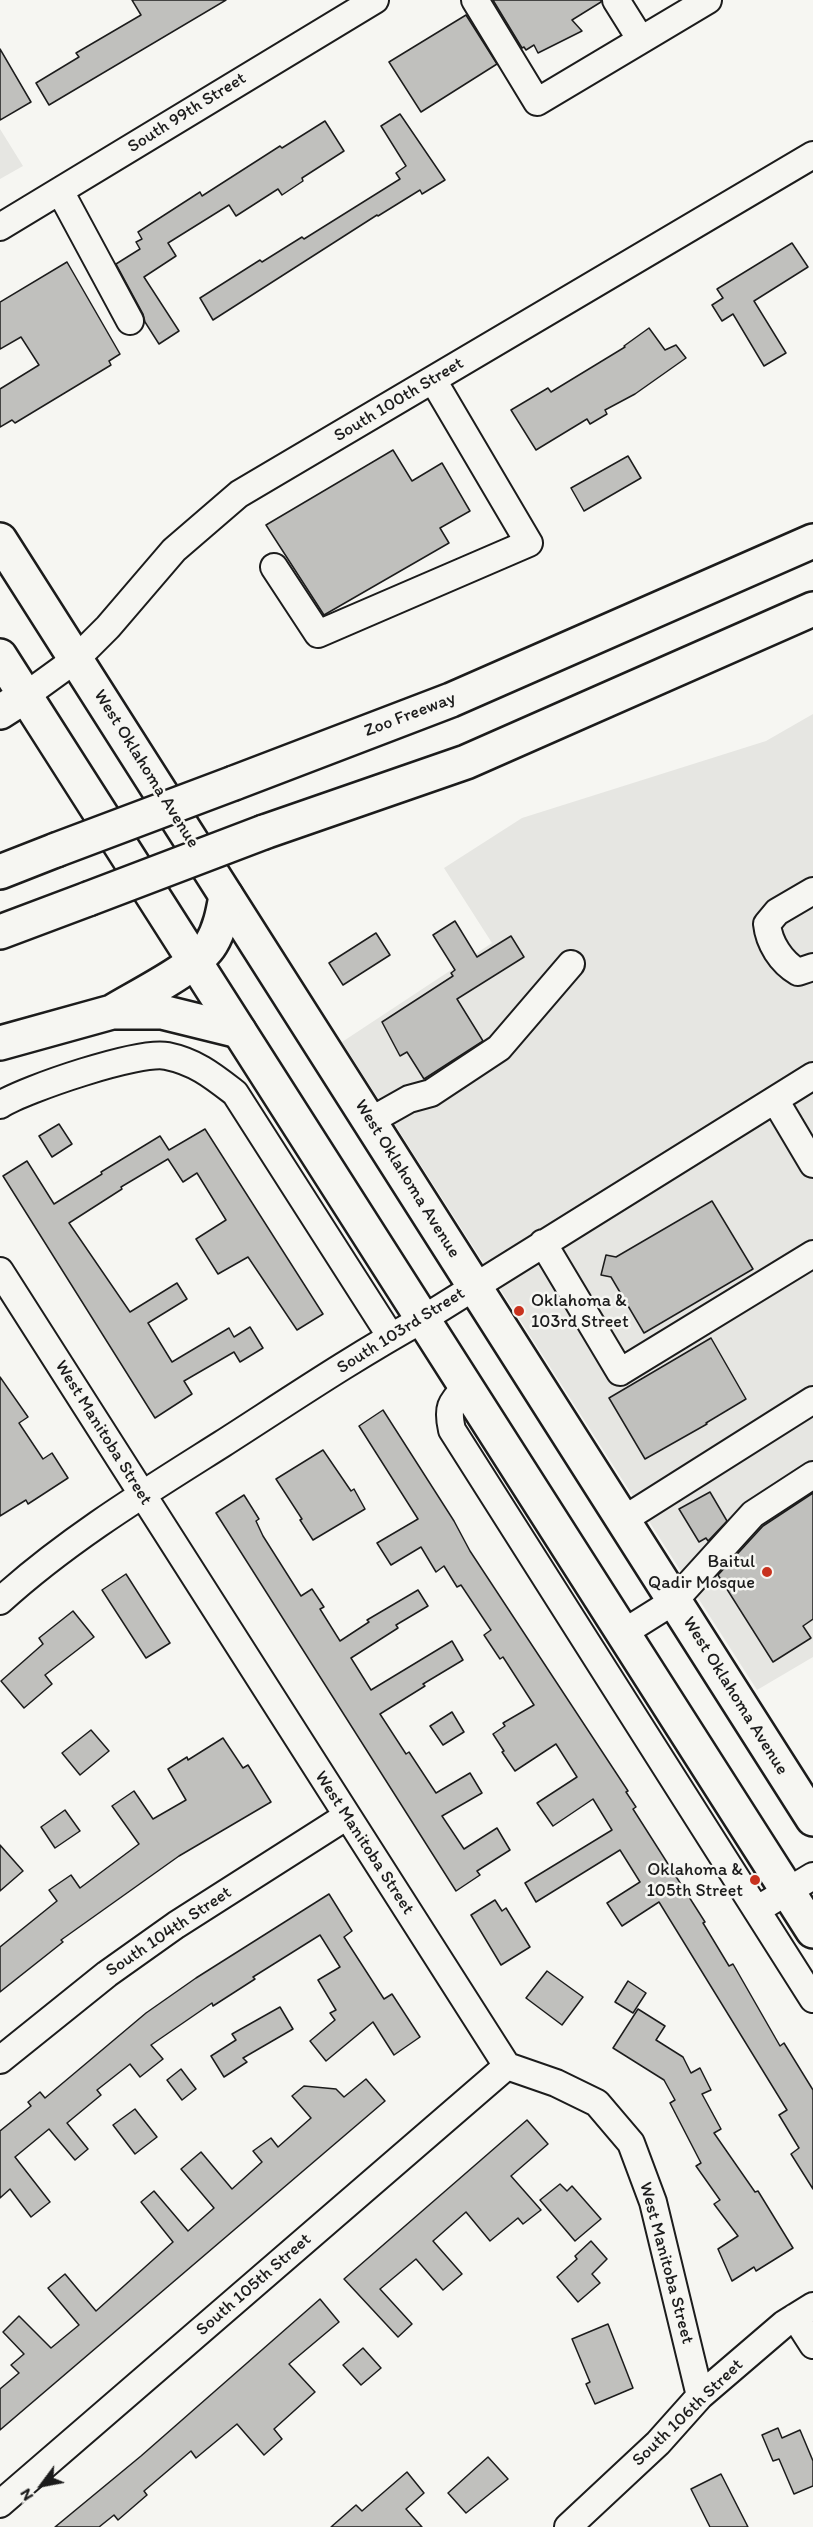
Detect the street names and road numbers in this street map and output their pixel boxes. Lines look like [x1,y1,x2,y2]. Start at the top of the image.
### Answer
street label: South 99th Street [124,68,250,158]
street label: South 100th Street [330,353,468,447]
street label: West Oklahoma Avenue [88,686,204,852]
street label: Zoo Freeway [361,688,459,742]
street label: West Oklahoma Avenue [349,1096,465,1262]
street label: South 103rd Street [333,1283,469,1379]
street label: West Manitoba Street [50,1357,156,1509]
street label: West Oklahoma Avenue [677,1613,793,1779]
street label: West Manitoba Street [310,1767,418,1919]
street label: South 104th Street [102,1882,236,1982]
street label: West Manitoba Street [634,2180,698,2346]
street label: South 105th Street [192,2229,316,2341]
street label: South 106th Street [628,2355,748,2471]

